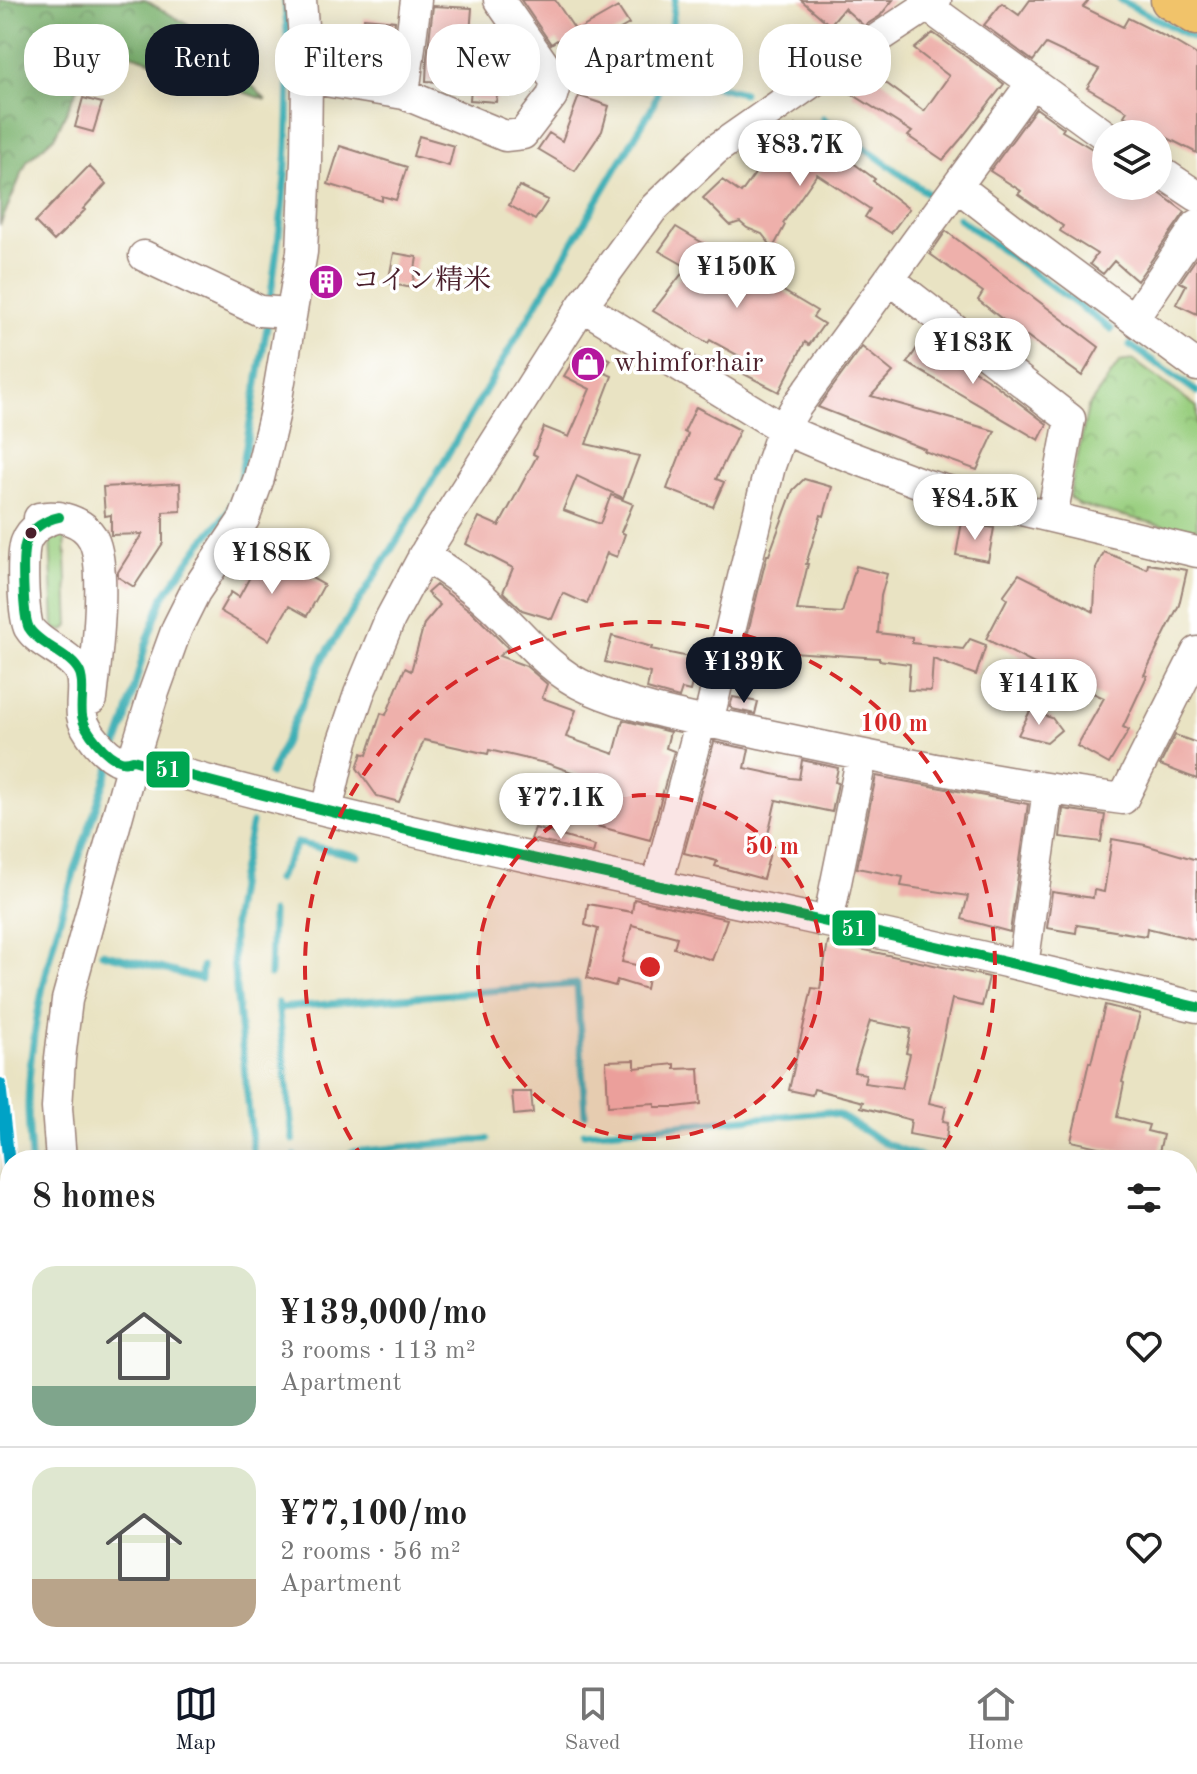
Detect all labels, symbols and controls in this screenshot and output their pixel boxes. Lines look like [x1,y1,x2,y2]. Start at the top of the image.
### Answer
chip: Buy [24,24,129,96]
chip: Rent [145,24,259,96]
chip: Filters [275,24,411,96]
chip: New [427,24,540,96]
chip: Apartment [556,24,743,96]
chip: House [759,24,891,96]
pin: ¥83.7K [735,120,865,188]
map controls [1092,120,1172,200]
button: layers [1092,120,1172,200]
text: ¥83.7K [756,133,844,159]
pin: ¥150K [681,242,793,310]
text: ¥150K [697,255,777,281]
building icon: コイン精米 [307,263,345,301]
place label: コイン精米 [352,265,491,296]
pin: ¥183K [917,318,1029,386]
text: ¥183K [933,331,1013,357]
shop icon: whimforhair [569,345,607,383]
place label: whimforhair [614,350,763,378]
pin: ¥84.5K [910,474,1040,542]
text: ¥84.5K [931,487,1019,513]
unlabelled marker [23,525,39,541]
pin: ¥188K [216,528,328,596]
text: ¥188K [232,541,312,567]
pin: ¥139K [688,637,800,705]
text: ¥139K [704,650,784,676]
pin: ¥141K [983,659,1095,727]
text: ¥141K [999,672,1079,698]
text: 100 m [860,713,928,737]
line badge: 51 [145,750,191,789]
text: 51 [155,760,181,782]
pin: ¥77.1K [496,773,626,841]
text: ¥77.1K [517,786,605,812]
text: 50 m [745,835,799,860]
line badge: 51 [831,909,877,947]
text: 51 [841,919,867,941]
centre of rings [636,953,664,981]
icon: filters [1122,1176,1166,1220]
text: 8 homes [32,1181,155,1215]
text: ¥139,000/mo [280,1297,487,1331]
icon: home [96,1298,192,1394]
icon: heart [1122,1324,1166,1368]
text: 3 rooms · 113 m² [280,1338,476,1364]
text: Apartment [280,1370,402,1396]
text: ¥77,100/mo [280,1498,467,1532]
icon: home [96,1499,192,1595]
icon: heart [1122,1525,1166,1569]
text: 2 rooms · 56 m² [280,1539,461,1565]
text: Apartment [280,1571,402,1597]
tab: Map [174,1682,218,1757]
tab: Saved [565,1682,621,1757]
tab: Home [968,1682,1023,1757]

